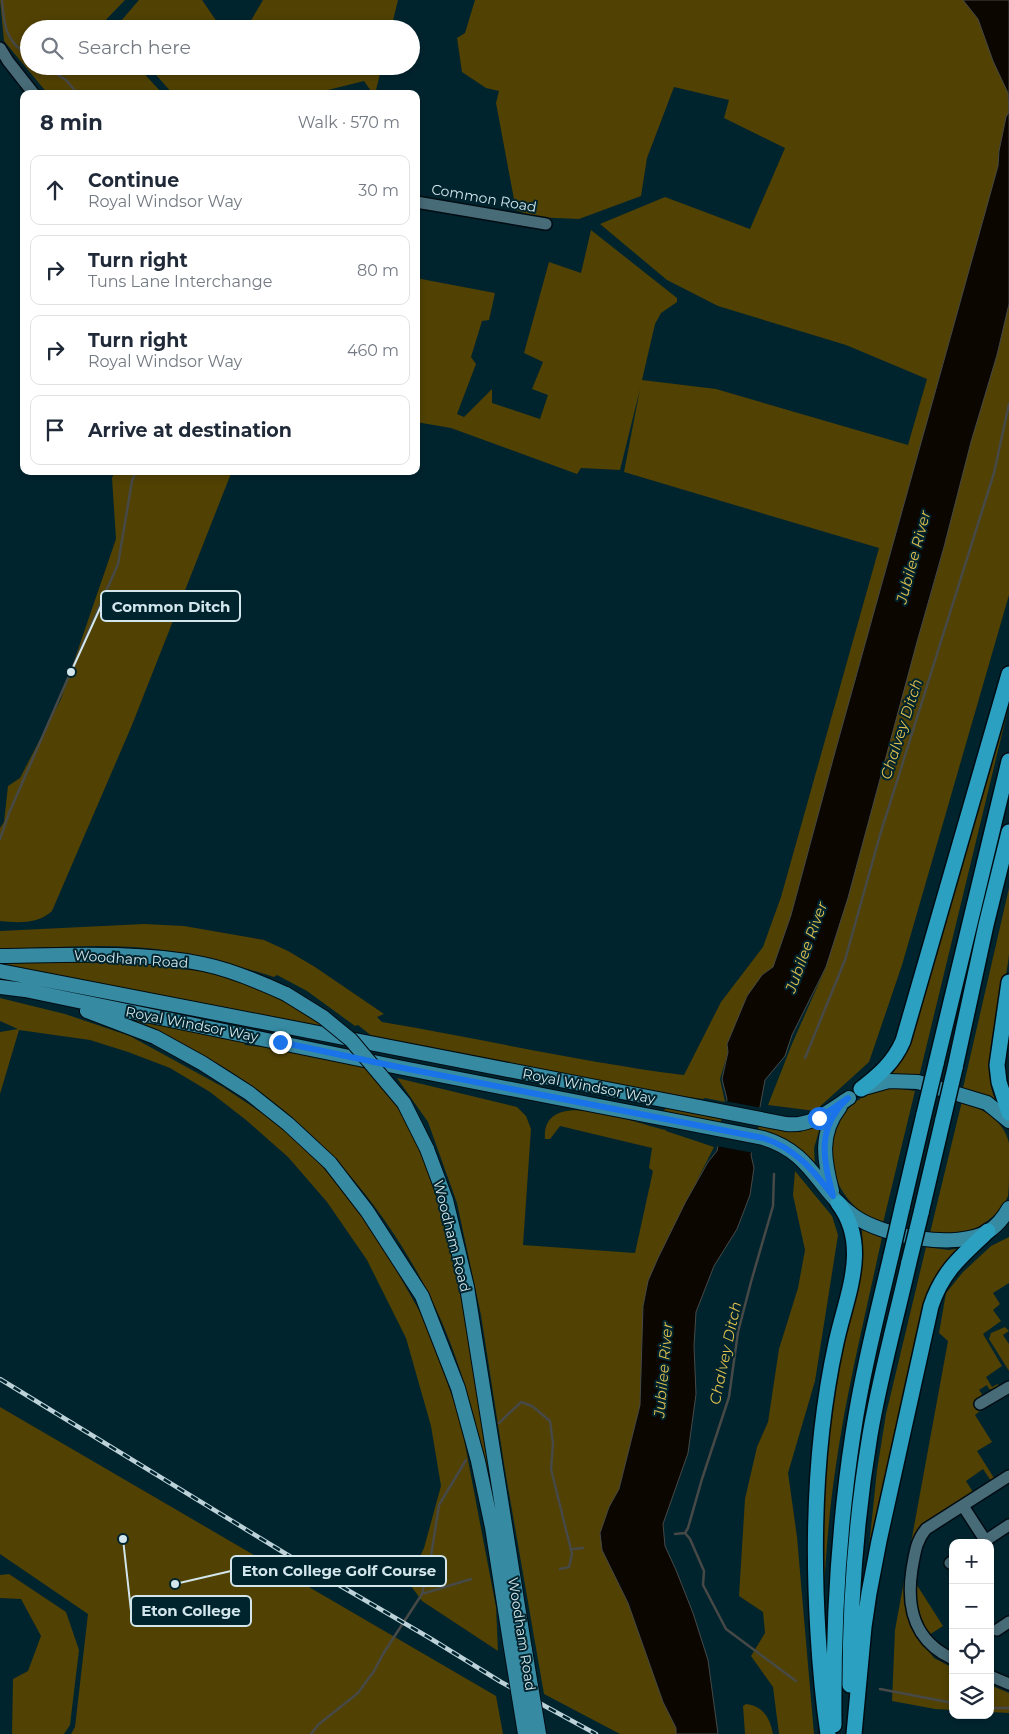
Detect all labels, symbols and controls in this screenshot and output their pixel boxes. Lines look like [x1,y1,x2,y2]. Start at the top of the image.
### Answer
search box [20,20,420,75]
icon: search [38,34,66,62]
text: Search here [78,36,191,59]
text: 8 min [40,110,103,135]
text: Walk · 570 m [298,113,400,132]
text: Continue [88,169,179,192]
icon: ahead [41,176,69,204]
street label: Common Road [430,180,538,216]
text: 30 m [358,181,399,200]
text: Royal Windsor Way [88,192,242,211]
text: Turn right [88,249,188,272]
icon: right [41,256,69,284]
text: 80 m [357,261,399,280]
text: Tuns Lane Interchange [88,272,272,291]
text: Turn right [88,329,188,352]
icon: right [41,336,69,364]
text: 460 m [347,341,399,360]
text: Royal Windsor Way [88,352,242,371]
icon: arrive [41,416,69,444]
text: Arrive at destination [88,419,292,442]
water label: Jubilee River [891,507,935,607]
callout: Common Ditch [101,591,240,621]
text: Common Ditch [112,597,230,616]
water label: Chalvey Ditch [876,676,926,782]
water label: Jubilee River [780,898,832,996]
street label: Woodham Road [73,946,189,972]
street label: Royal Windsor Way [124,1002,260,1046]
route end [269,1031,292,1054]
street label: Royal Windsor Way [521,1064,657,1108]
route start [808,1107,831,1130]
street label: Woodham Road [429,1178,475,1294]
water label: Chalvey Ditch [705,1300,745,1406]
water label: Jubilee River [649,1321,677,1419]
map controls [949,1539,994,1719]
button: + [949,1539,994,1584]
callout: Eton College Golf Course [231,1556,446,1586]
text: Eton College Golf Course [242,1561,436,1580]
street label: Woodham Road [504,1576,540,1692]
button: − [949,1584,994,1629]
callout: Eton College [131,1596,251,1626]
text: Eton College [141,1601,241,1620]
button: locate [949,1629,994,1674]
button: layers [949,1674,994,1719]

